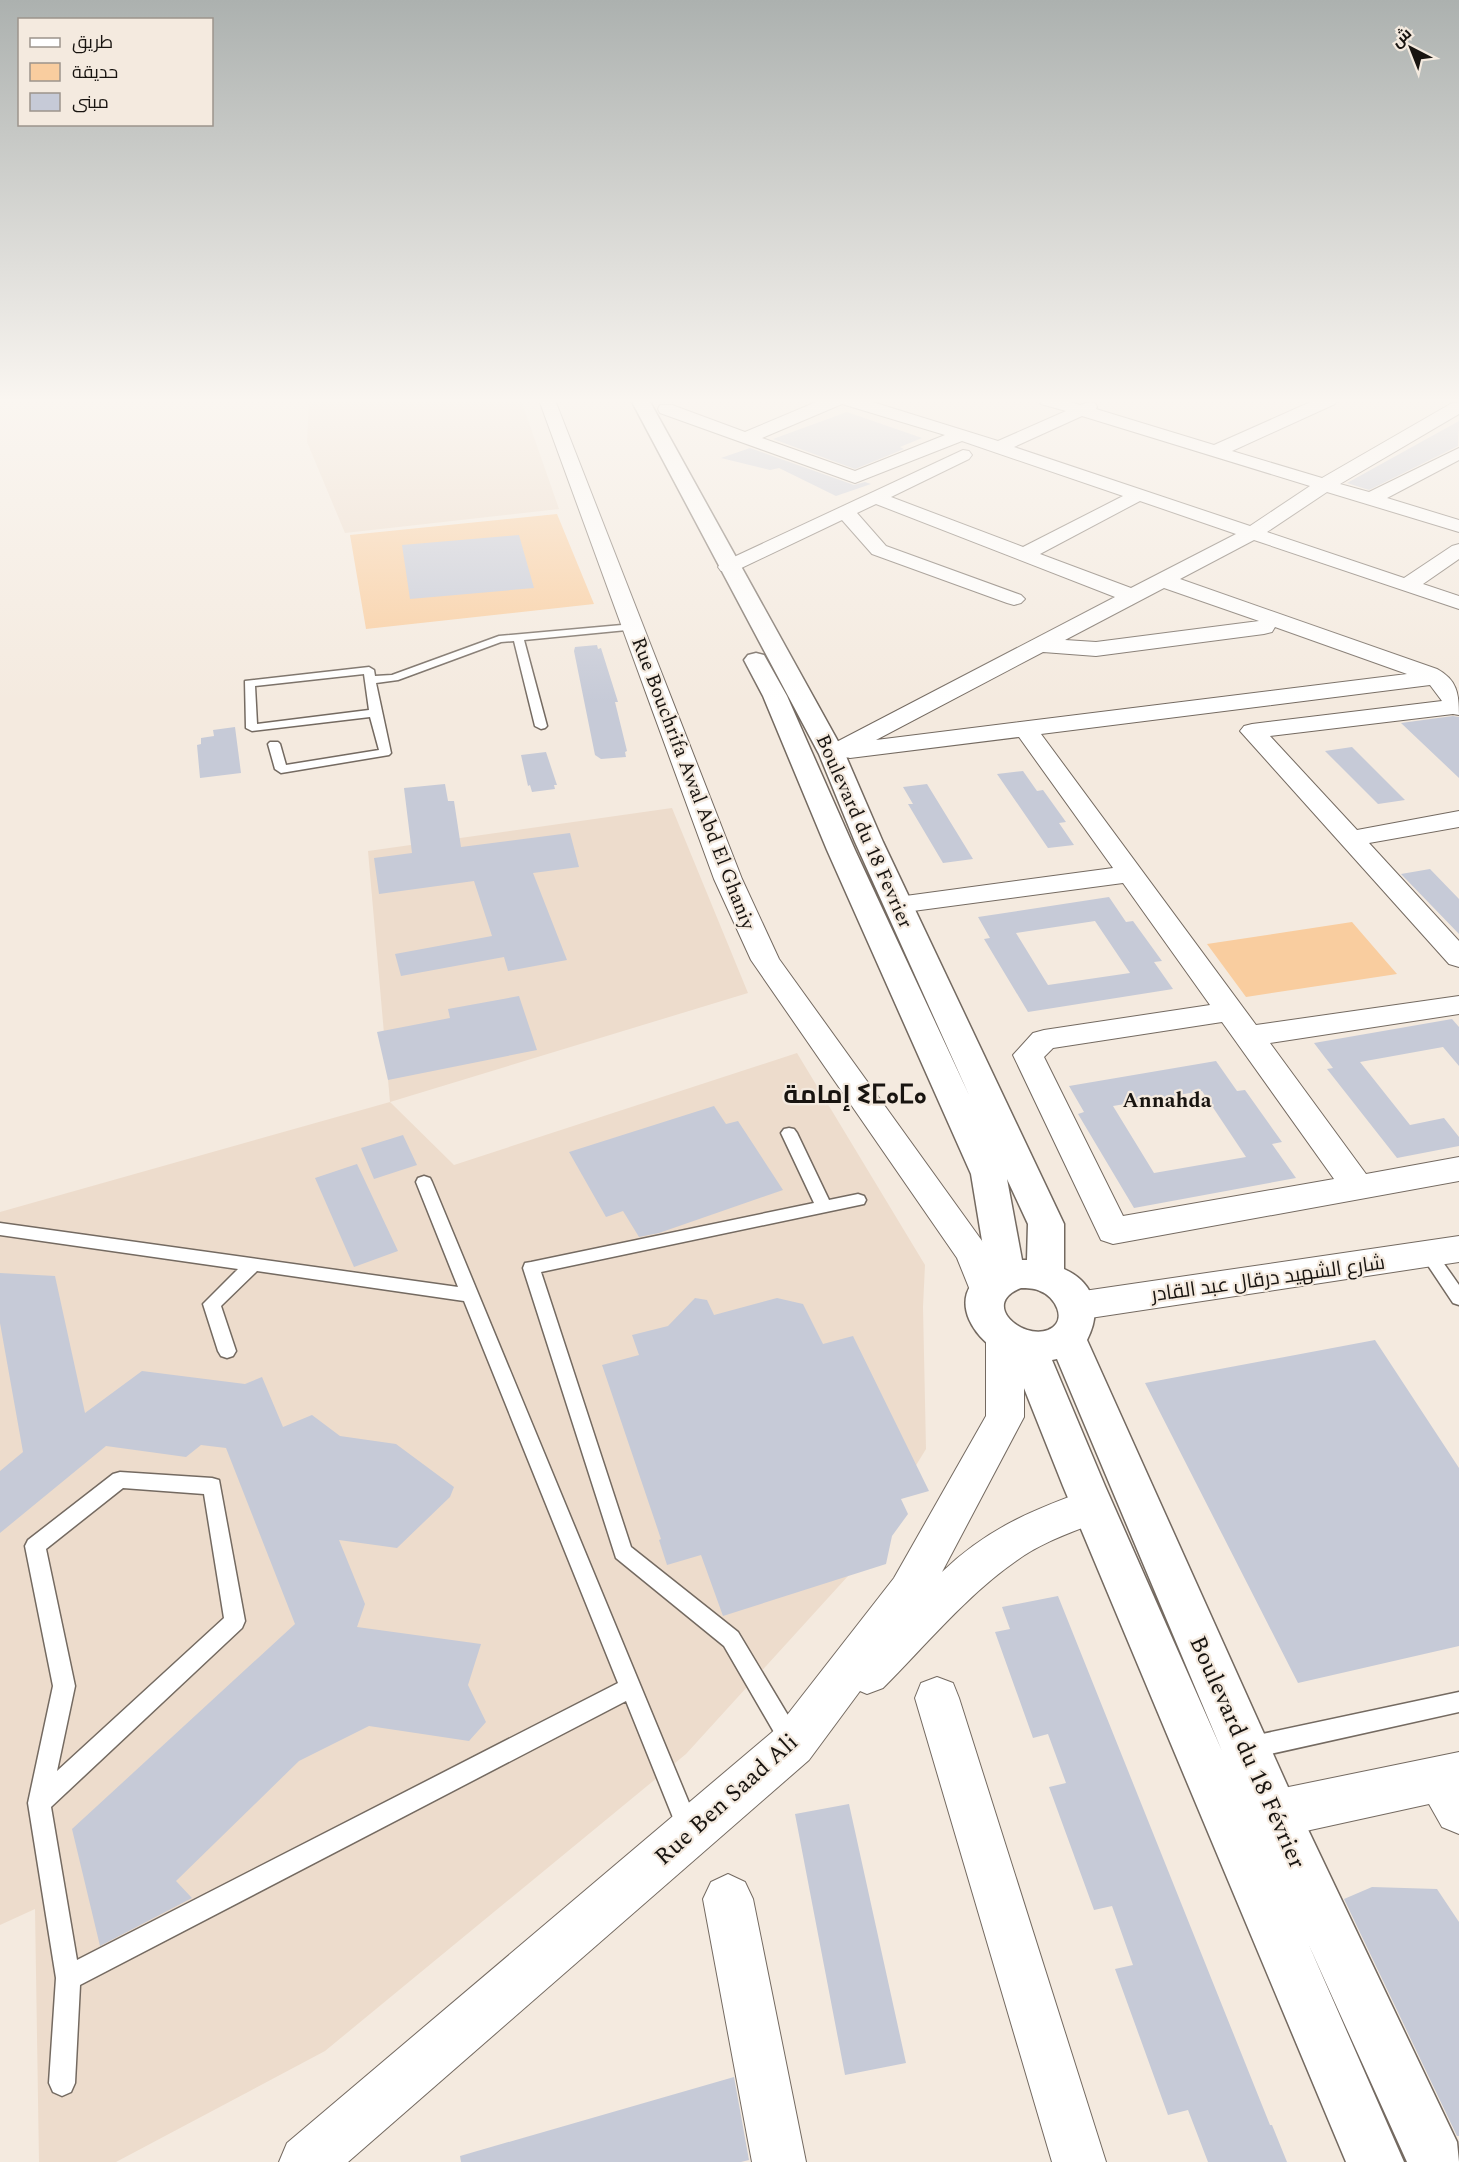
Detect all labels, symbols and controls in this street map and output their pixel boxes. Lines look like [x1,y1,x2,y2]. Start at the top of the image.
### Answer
legend [18,18,213,126]
north arrow [1381,18,1441,78]
text: ش [1386,22,1417,53]
text: طريق [72,29,113,56]
text: حديقة [72,59,118,86]
text: مبنى [72,89,109,116]
street label: Rue Bouchrifa Awal Abd El Ghaniy [623,633,763,935]
street label: Boulevard du 18 Fevrier [808,730,920,933]
district label: إمامة ⵉⵎⴰⵎⴰ [783,1075,927,1115]
district label: Annahda [1123,1085,1212,1117]
street label: شارع الشهيد درقال عبد القادر [1148,1248,1387,1310]
street label: Boulevard du 18 Février [1179,1630,1315,1875]
street label: Rue Ben Saad Ali [647,1725,807,1874]

